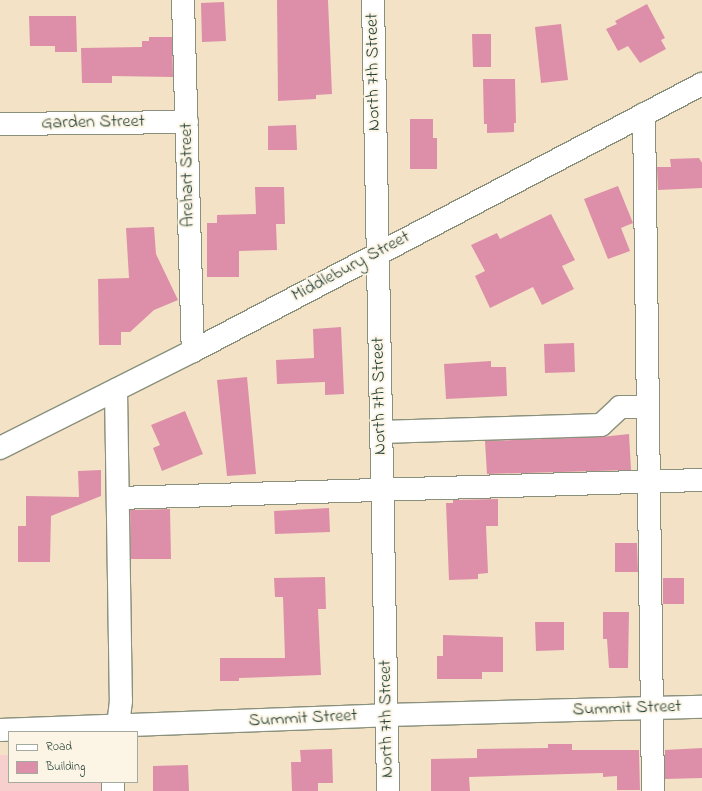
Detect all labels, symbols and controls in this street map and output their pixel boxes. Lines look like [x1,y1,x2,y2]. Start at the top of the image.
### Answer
street label: North 7th Street [362,13,386,131]
street label: Garden Street [41,111,145,135]
street label: Arehart Street [176,123,200,227]
street label: Middlebury Street [288,227,414,307]
street label: North 7th Street [368,337,392,455]
street label: North 7th Street [375,660,399,778]
street label: Summit Street [572,696,682,722]
street label: Summit Street [248,705,358,733]
legend [8,731,138,783]
text: Road [46,738,72,756]
text: Building [46,758,85,776]

